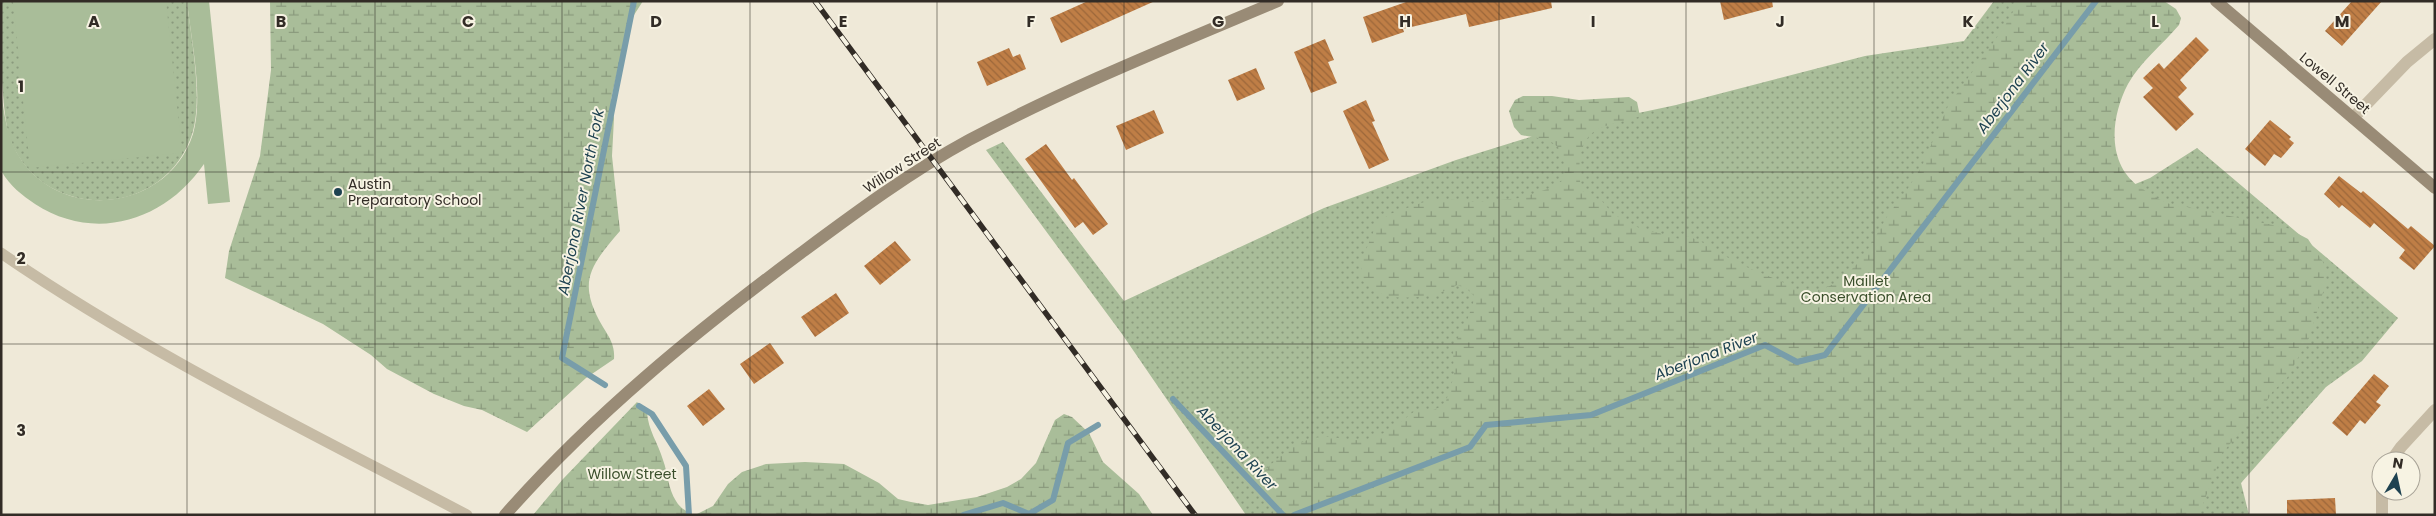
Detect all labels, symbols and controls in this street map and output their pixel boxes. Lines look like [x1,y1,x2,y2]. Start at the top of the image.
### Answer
text: A [88,10,100,33]
text: B [276,10,286,33]
text: C [462,10,474,33]
text: D [650,10,662,33]
text: E [839,10,847,33]
text: F [1027,10,1036,33]
text: G [1212,10,1224,33]
text: H [1399,10,1411,33]
text: I [1591,10,1595,33]
text: J [1775,10,1785,33]
text: K [1962,10,1974,33]
text: L [2151,10,2159,33]
text: M [2335,10,2349,33]
water label: Aberjona River [1971,38,2054,138]
street label: Lowell Street [2295,47,2375,119]
text: 1 [18,75,24,98]
water label: Aberjona River North Fork [552,106,609,298]
street label: Willow Street [859,132,945,198]
place label: Austin Preparatory School [348,174,482,210]
marker: Austin Preparatory School [332,186,344,198]
text: 2 [16,247,26,270]
park label: Maillet Conservation Area [1801,271,1931,307]
water label: Aberjona River [1650,326,1761,385]
water label: Aberjona River [1192,400,1282,495]
text: 3 [16,419,26,442]
north arrow [2371,451,2421,501]
text: N [2391,452,2405,474]
park label: Willow Street [587,464,677,484]

